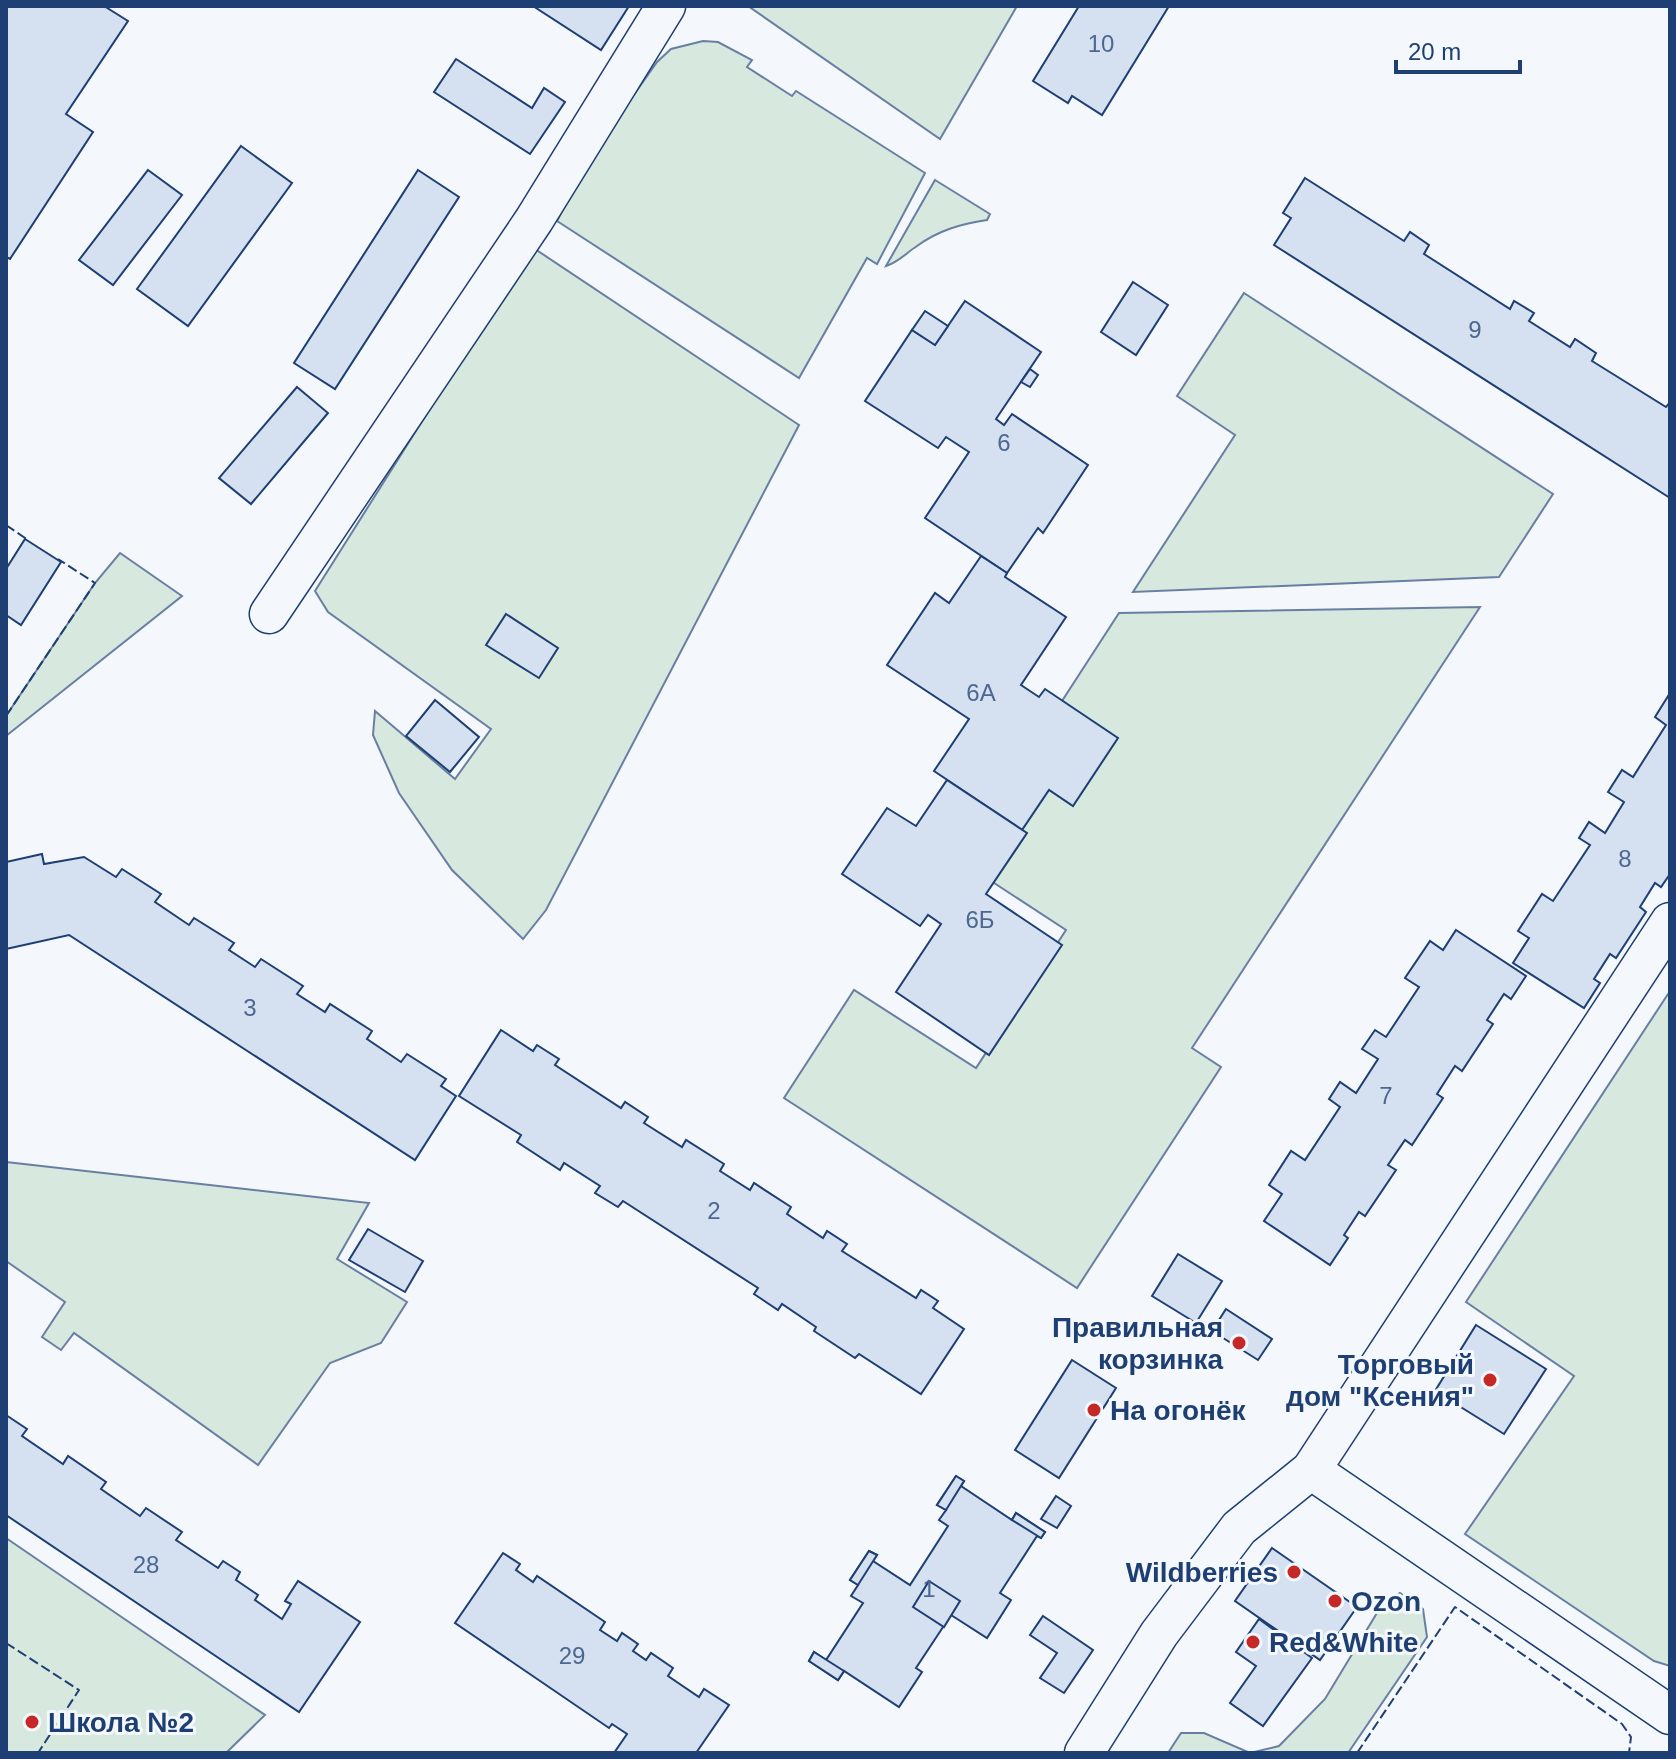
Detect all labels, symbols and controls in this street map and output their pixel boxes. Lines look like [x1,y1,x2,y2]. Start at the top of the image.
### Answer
scale bar [1396,24,1520,74]
house number: 10 [1088,30,1114,57]
text: 20 m [1408,38,1461,65]
house number: 9 [1468,316,1482,343]
house number: 6 [997,429,1011,456]
house number: 6А [966,679,996,706]
house number: 8 [1618,845,1632,872]
house number: 6Б [965,906,995,933]
house number: 3 [243,994,257,1021]
house number: 7 [1379,1082,1393,1109]
house number: 2 [707,1197,721,1224]
place label: Правильная корзинка [1052,1312,1223,1375]
marker: Правильная корзинка [1230,1334,1248,1352]
place label: Торговый дом "Ксения" [1286,1349,1474,1412]
marker: Торговый дом "Ксения" [1481,1371,1499,1389]
place label: На огонёк [1110,1395,1247,1426]
marker: На огонёк [1085,1401,1103,1419]
house number: 28 [133,1551,159,1578]
place label: Wildberries [1126,1557,1278,1588]
marker: Wildberries [1285,1563,1303,1581]
house number: 1 [922,1575,936,1602]
place label: Ozon [1351,1586,1421,1617]
marker: Ozon [1326,1592,1344,1610]
place label: Red&White [1269,1627,1418,1658]
marker: Red&White [1244,1633,1262,1651]
house number: 29 [559,1642,585,1669]
place label: Школа №2 [48,1707,194,1738]
marker: Школа №2 [23,1713,41,1731]

